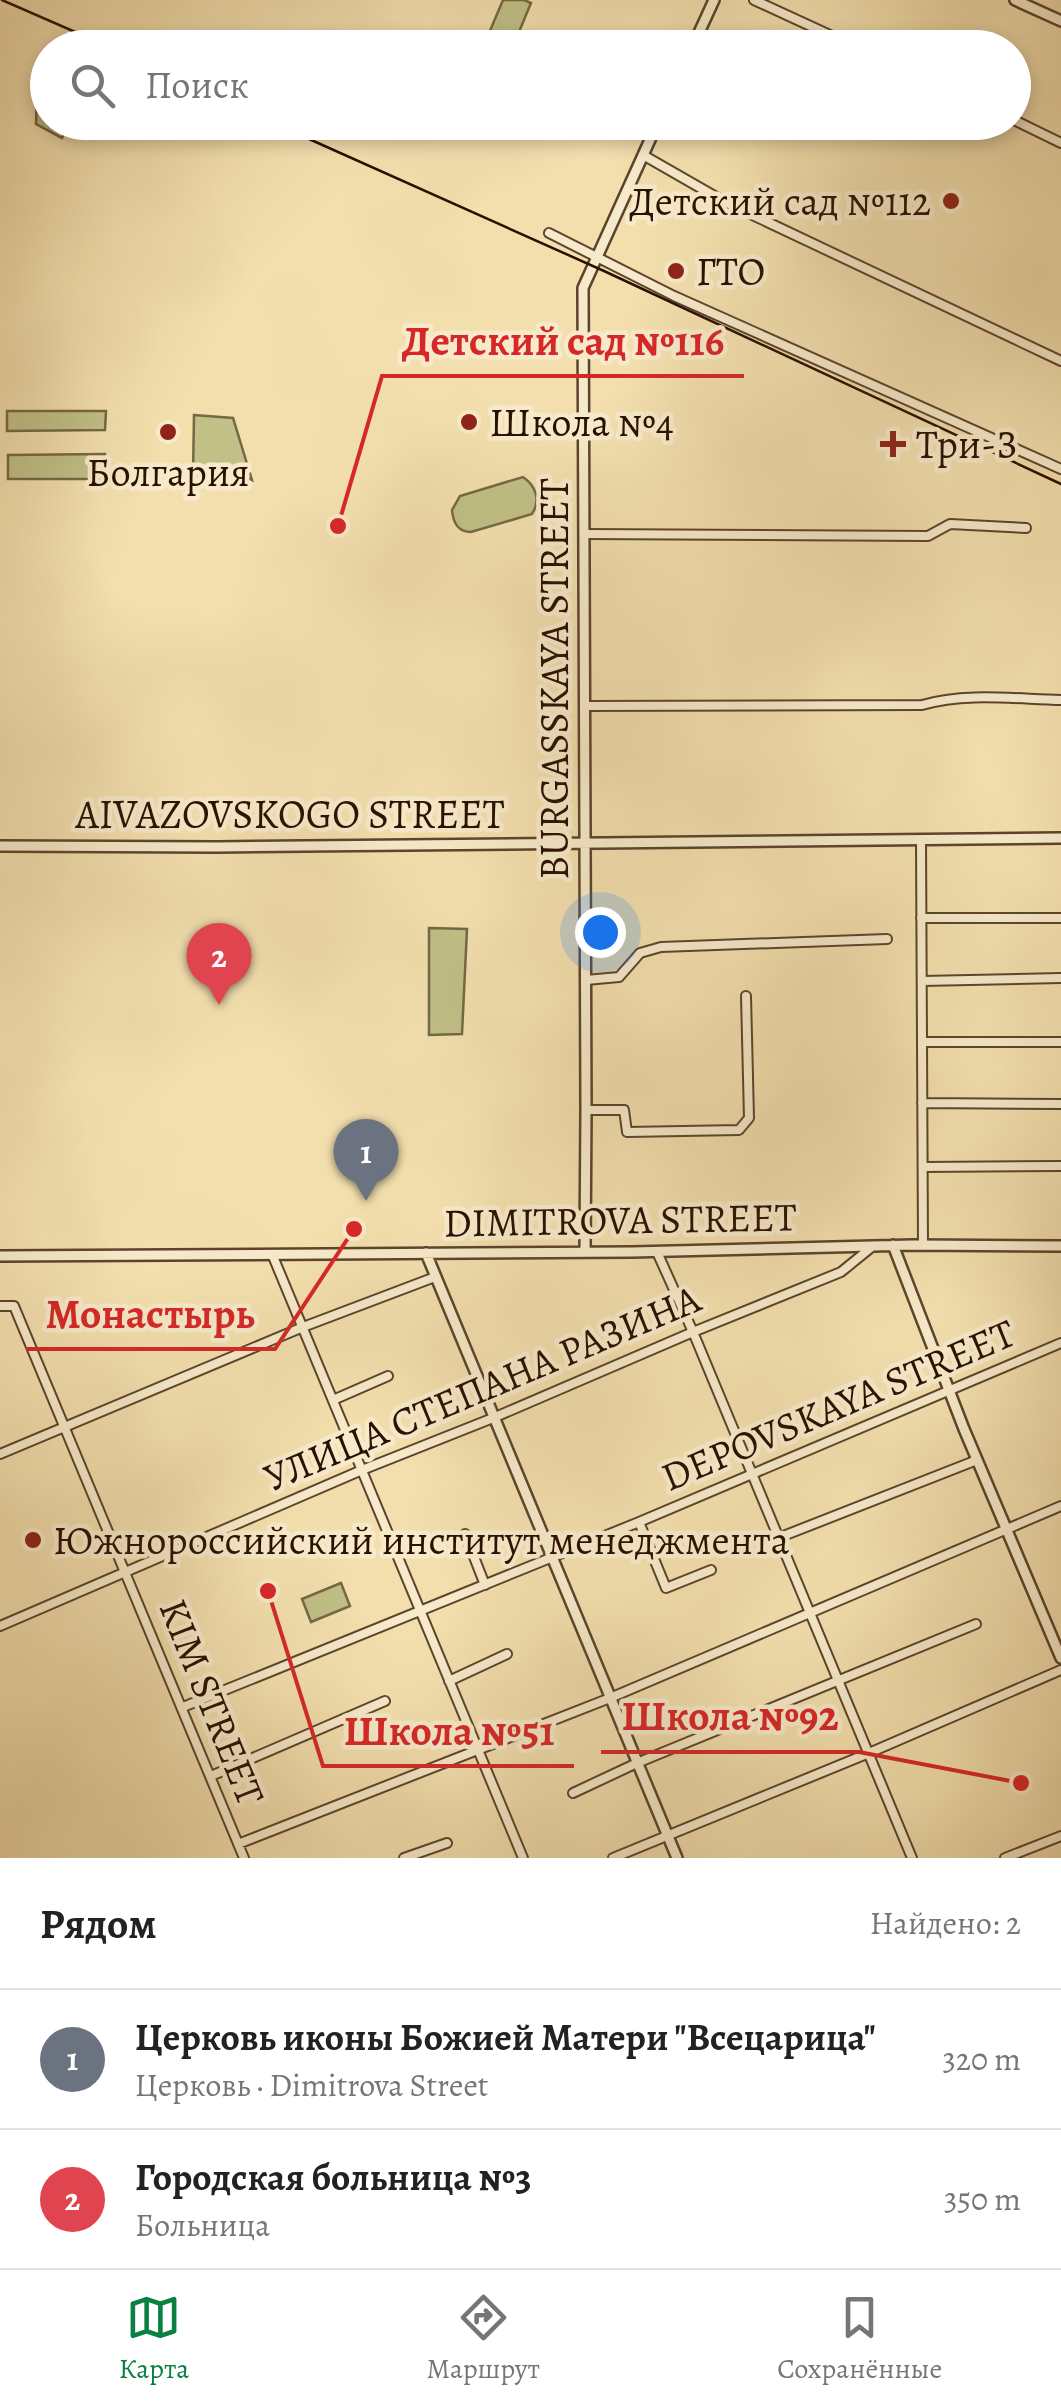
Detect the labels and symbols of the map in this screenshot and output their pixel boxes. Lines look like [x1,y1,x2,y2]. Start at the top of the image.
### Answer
place label: Детский сад №112 [629,174,931,229]
marker: Детский сад №112 [940,190,962,212]
place label: ГТО [696,244,765,299]
marker: ГТО [665,260,687,282]
callout: Детский сад №116 [382,304,744,376]
text: Детский сад №116 [402,312,724,369]
place label: Школа №4 [489,395,674,450]
marker: Школа №4 [458,411,480,433]
place label: Три-З [916,417,1017,472]
marker: Болгария [157,421,179,443]
marker: Три-З [880,431,906,457]
place label: Болгария [87,445,249,500]
street label: BURGASSKAYA STREET [527,478,582,880]
street label: AIVAZOVSKOGO STREET [74,787,505,842]
your location [575,907,626,958]
pin: 2 [186,922,252,1005]
pin: 1 [334,1118,398,1201]
street label: DIMITROVA STREET [443,1189,797,1251]
street label: УЛИЦА СТЕПАНА РАЗИНА [255,1271,709,1505]
callout: Монастырь [26,1277,275,1349]
text: Монастырь [45,1285,255,1342]
street label: DEPOVSKAYA STREET [653,1306,1023,1504]
place label: Южнороссийский институт менеджмента [53,1513,790,1568]
marker: Южнороссийский институт менеджмента [22,1529,44,1551]
street label: KIM STREET [146,1591,278,1813]
callout: Школа №92 [601,1680,859,1752]
text: Школа №92 [621,1687,839,1744]
callout: Школа №51 [323,1694,574,1766]
text: Школа №51 [344,1702,554,1759]

